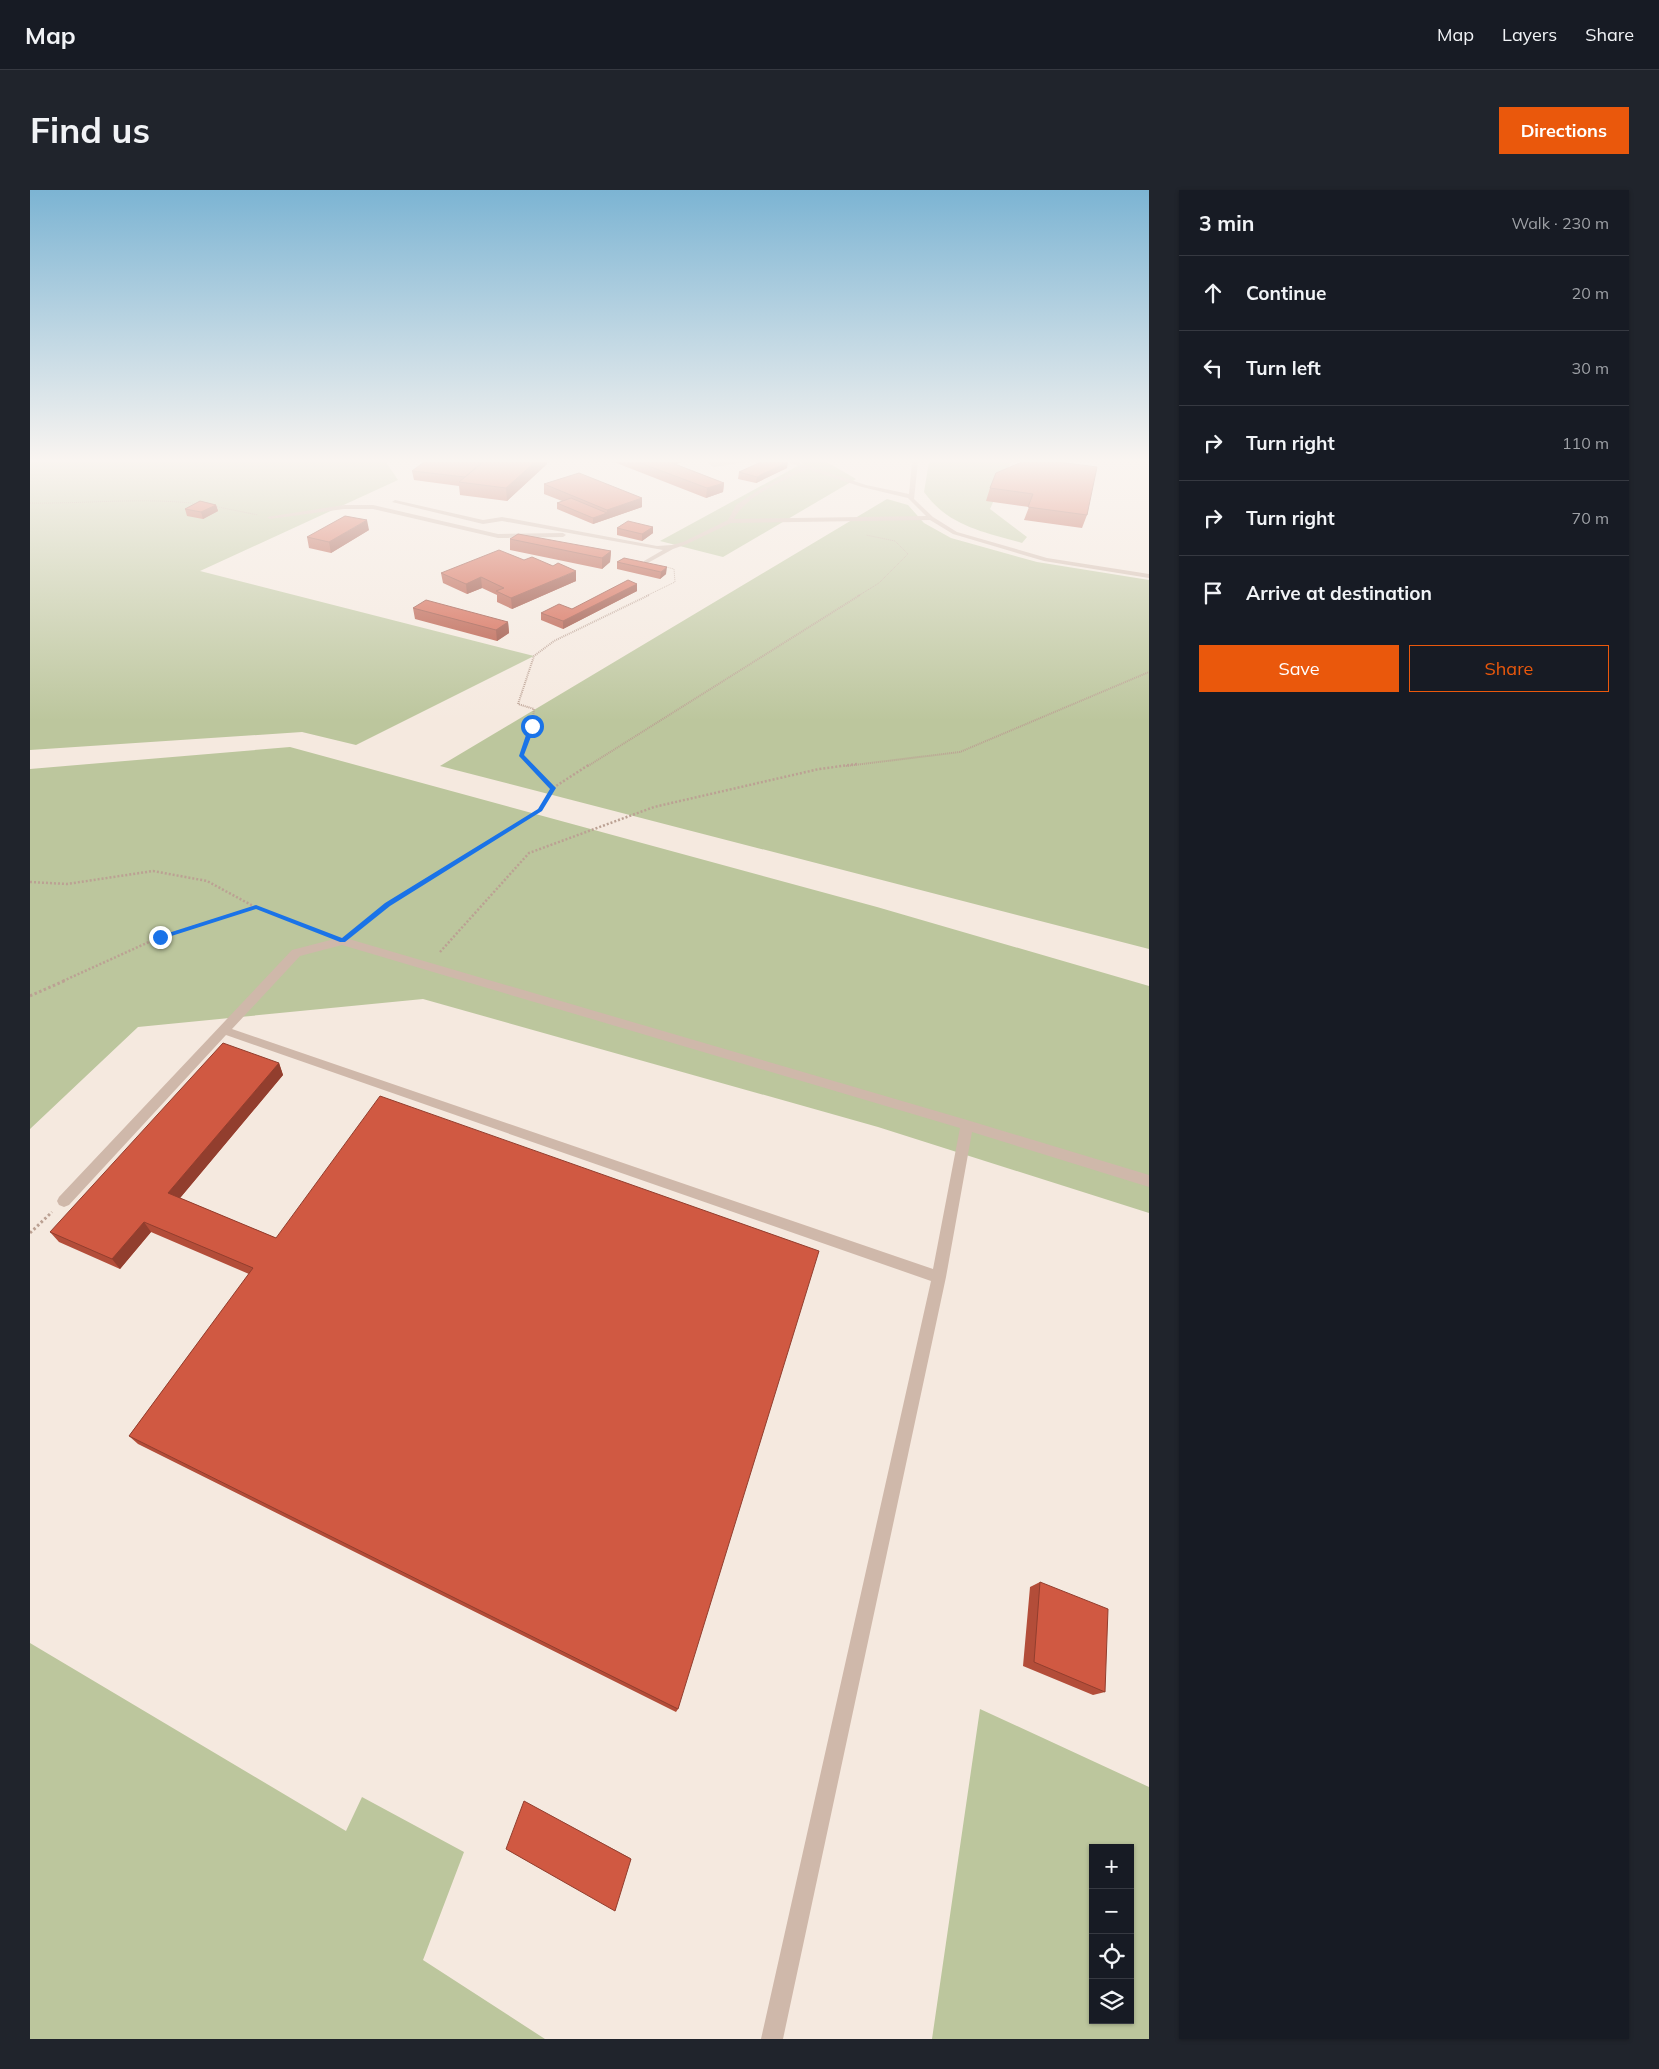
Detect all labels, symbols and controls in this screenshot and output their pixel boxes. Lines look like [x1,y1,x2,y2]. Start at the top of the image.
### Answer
text: Map [25,20,76,50]
text: Map [1437,23,1474,46]
text: Layers [1502,23,1557,46]
text: Share [1585,23,1634,46]
button: Directions [1499,107,1629,154]
text: Find us [30,108,150,152]
text: 3 min [1199,210,1254,236]
text: Walk · 230 m [1511,213,1609,233]
icon: ahead [1199,279,1227,307]
text: Continue [1246,281,1326,305]
text: 20 m [1572,283,1609,303]
icon: left [1199,354,1227,382]
text: Turn left [1246,356,1321,380]
text: 30 m [1572,358,1609,378]
icon: right [1199,429,1227,457]
text: Turn right [1246,431,1335,455]
text: 110 m [1562,433,1609,453]
icon: right [1199,504,1227,532]
text: Turn right [1246,506,1335,530]
text: 70 m [1572,508,1609,528]
icon: arrive [1199,579,1227,607]
text: Arrive at destination [1246,581,1432,605]
button: Save [1199,645,1399,692]
button: Share [1409,645,1609,692]
route start [521,715,544,738]
route end [149,926,172,949]
map controls [1089,1844,1134,2024]
button: + [1089,1844,1134,1889]
button: − [1089,1889,1134,1934]
button: locate [1089,1934,1134,1979]
button: layers [1089,1979,1134,2024]

